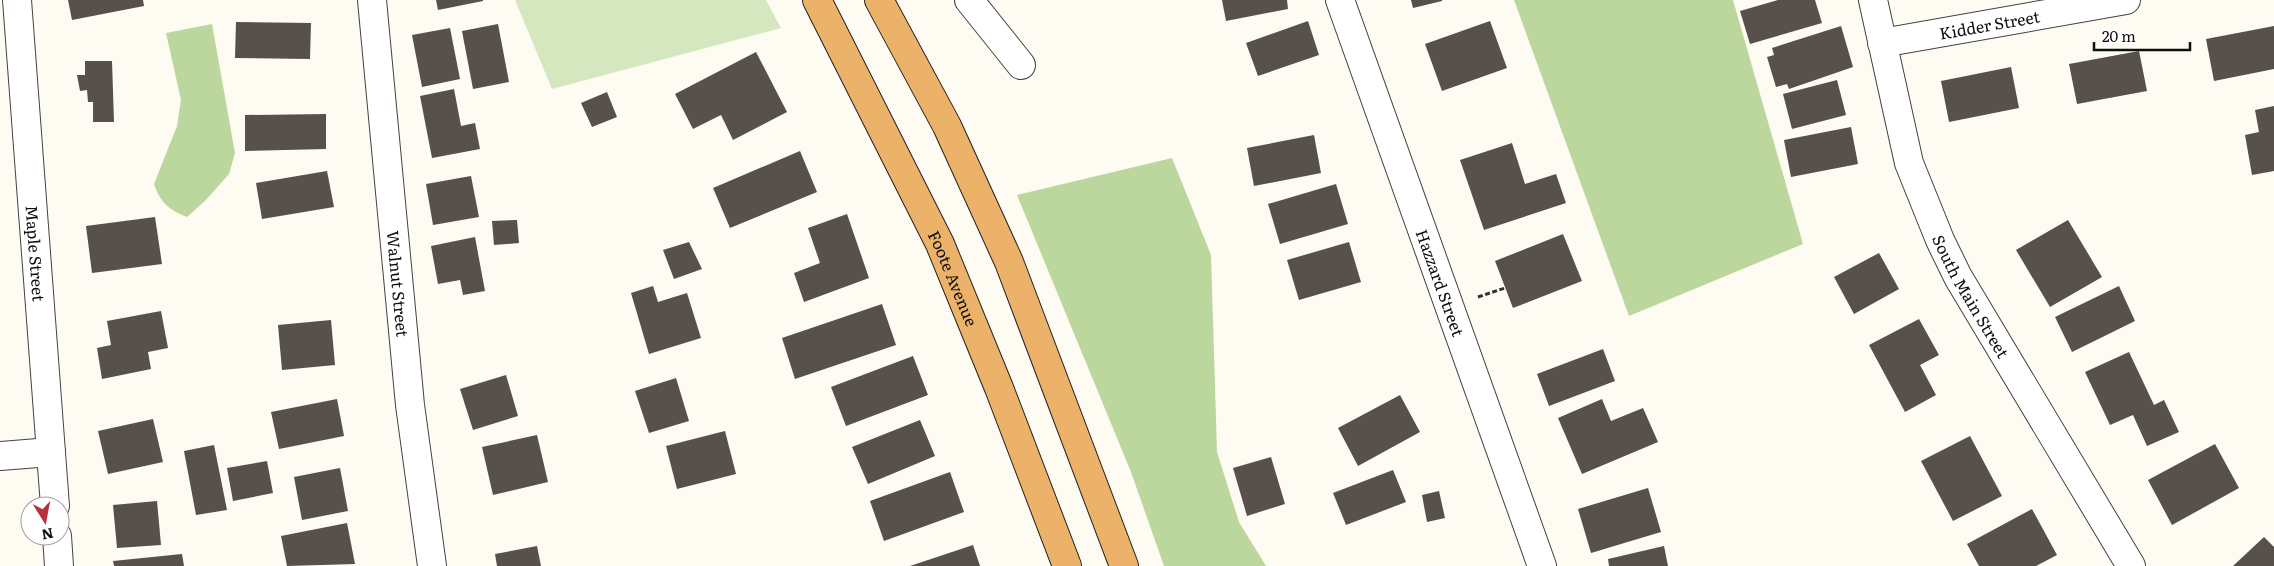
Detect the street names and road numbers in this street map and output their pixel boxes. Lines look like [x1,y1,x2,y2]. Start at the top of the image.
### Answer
street label: Kidder Street [1937,3,2042,45]
street label: Maple Street [20,204,52,303]
street label: Foote Avenue [923,226,984,330]
street label: Hazzard Street [1411,226,1471,340]
street label: Walnut Street [382,230,416,338]
street label: South Main Street [1927,231,2016,363]

